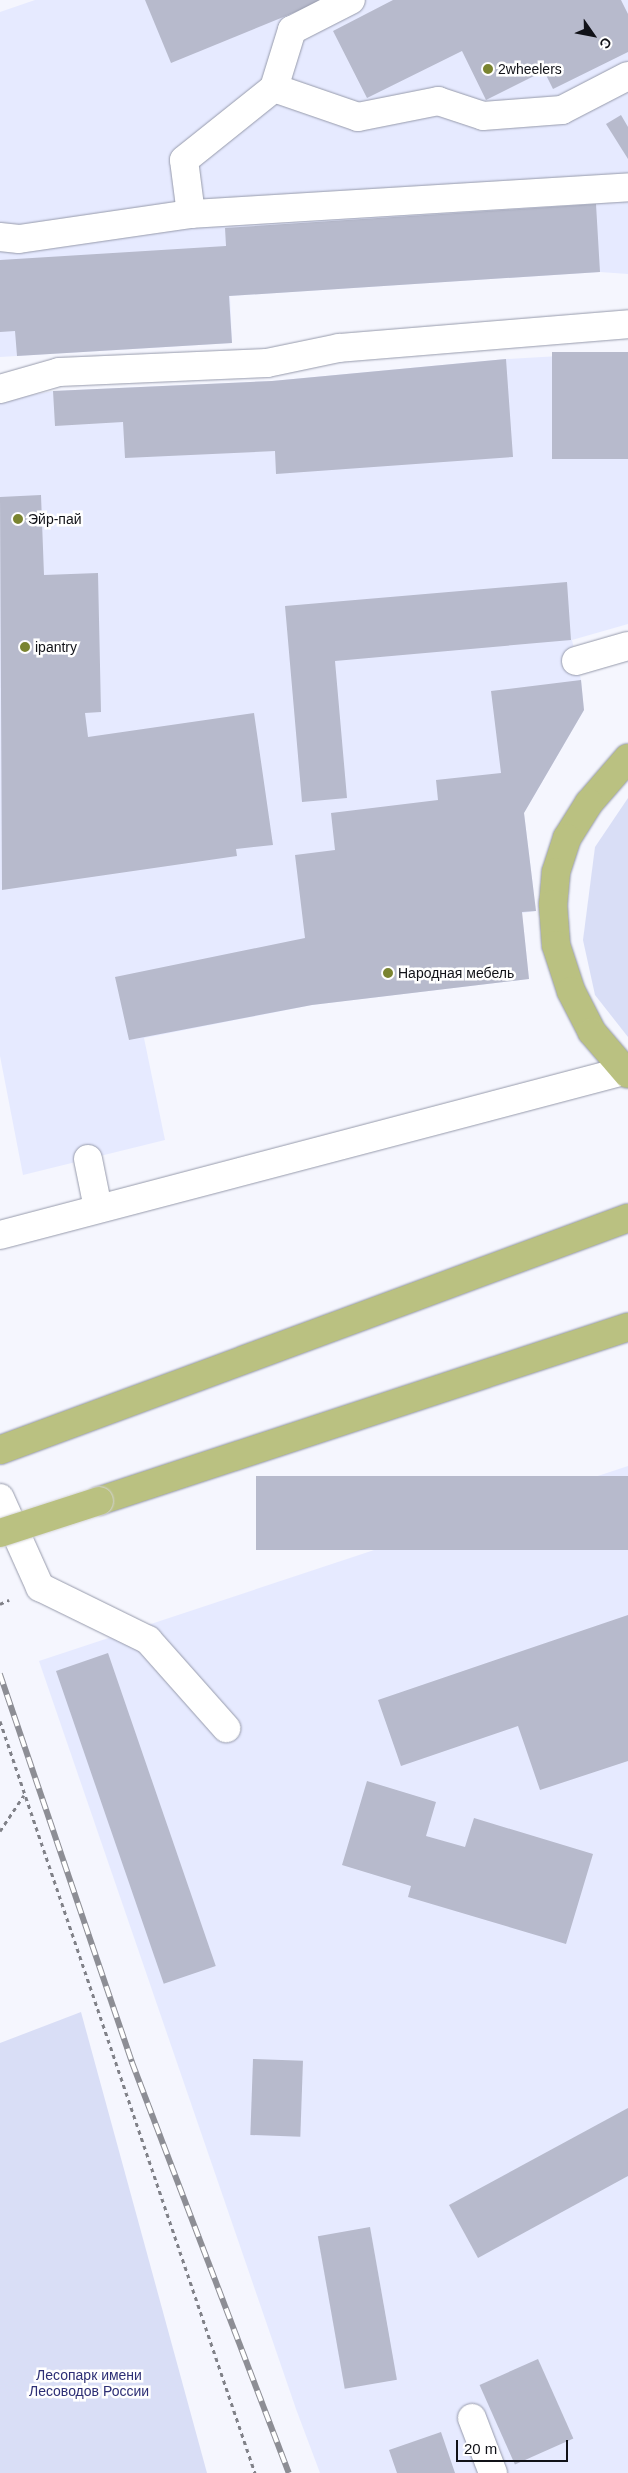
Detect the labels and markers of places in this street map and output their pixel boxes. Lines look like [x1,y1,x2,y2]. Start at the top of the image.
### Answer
place label: 2wheelers [498,61,562,77]
marker: 2wheelers [482,63,494,75]
place label: Эйр-пай [28,511,82,527]
marker: Эйр-пай [12,513,24,525]
place label: ipantry [35,639,77,655]
marker: ipantry [19,641,31,653]
place label: Народная мебель [398,965,514,981]
marker: Народная мебель [382,967,394,979]

